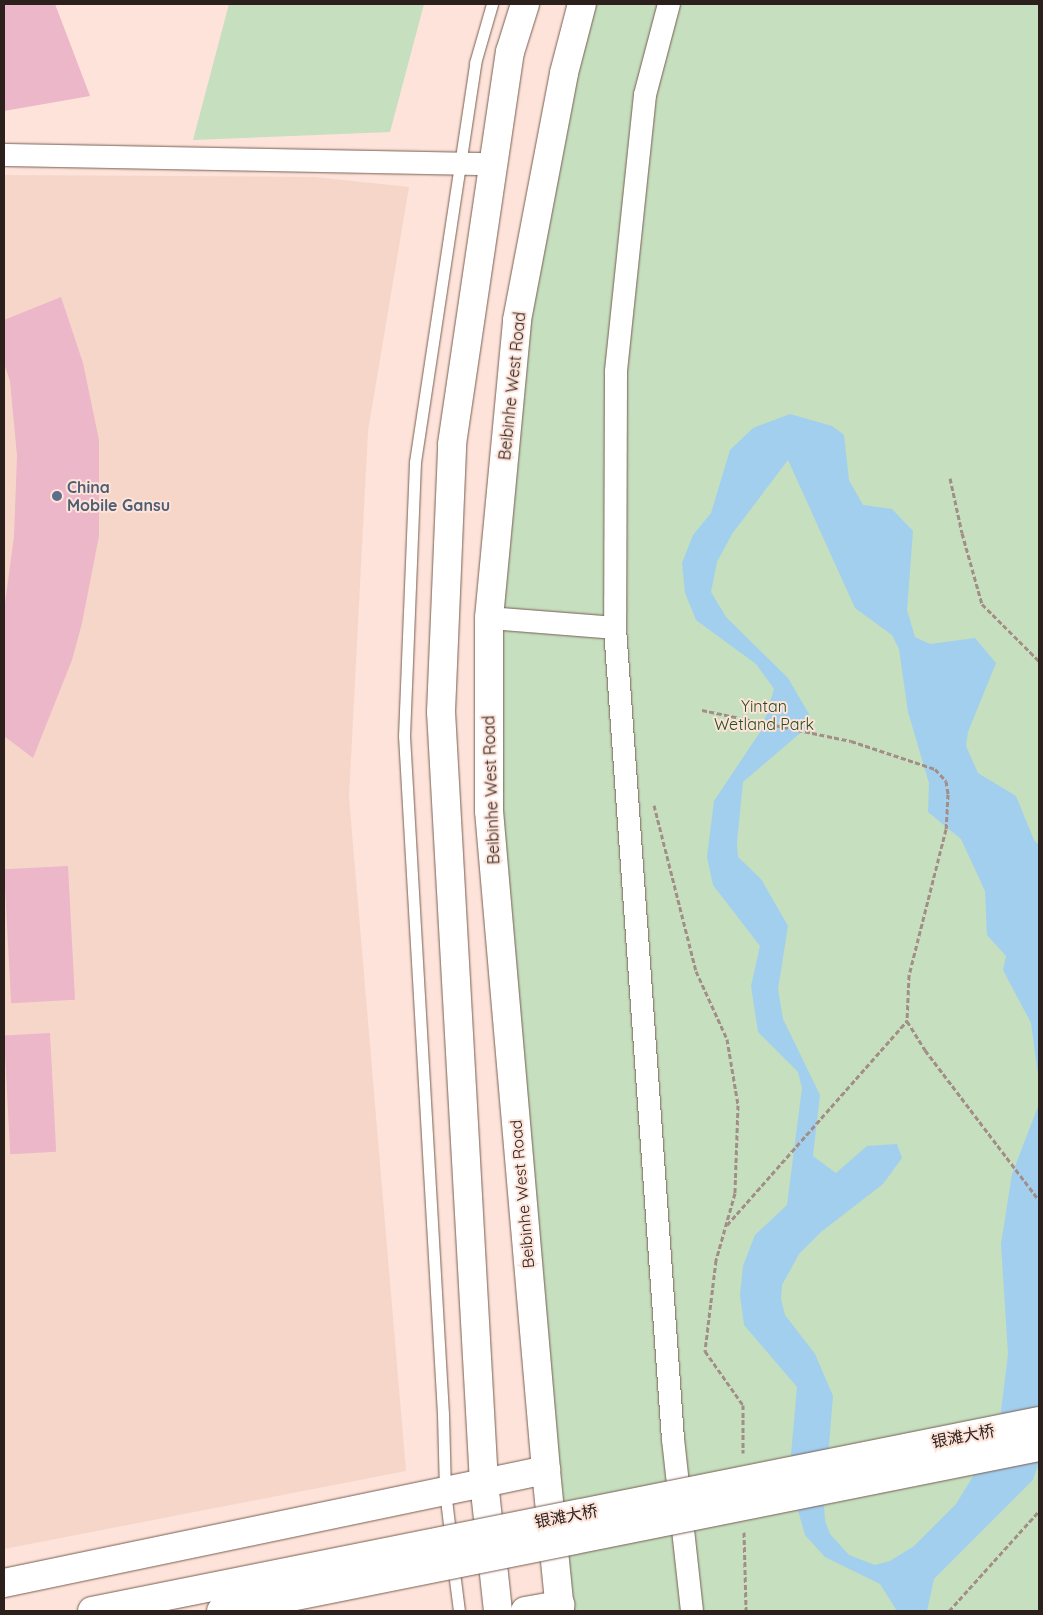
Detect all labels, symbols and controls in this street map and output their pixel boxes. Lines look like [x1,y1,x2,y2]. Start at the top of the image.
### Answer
street label: Beibinhe West Road [495,311,529,461]
place label: China Mobile Gansu [67,477,170,515]
marker: China Mobile Gansu [51,490,63,502]
park label: Yintan Wetland Park [714,696,814,734]
street label: Beibinhe West Road [479,715,503,865]
street label: Beibinhe West Road [506,1119,538,1269]
street label: 银滩大桥 [930,1420,996,1452]
street label: 银滩大桥 [533,1500,599,1532]

